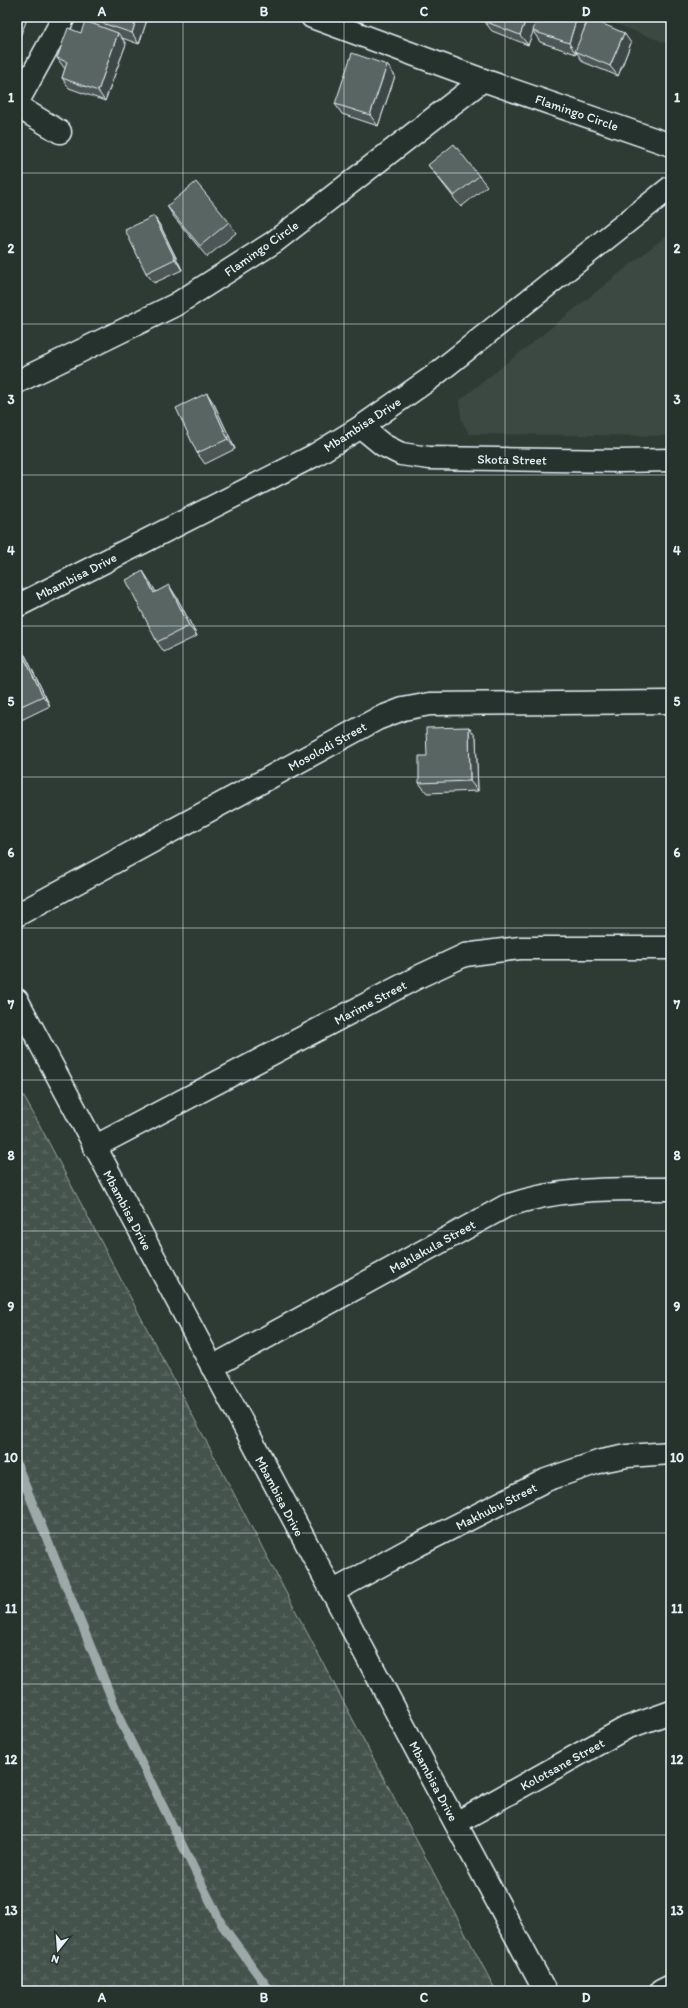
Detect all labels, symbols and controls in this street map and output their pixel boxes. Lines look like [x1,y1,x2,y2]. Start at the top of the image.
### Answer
text: A [97,4,107,19]
text: B [260,4,269,19]
text: C [420,4,429,19]
text: D [582,4,591,19]
text: 1 [8,90,14,105]
text: 1 [674,90,680,105]
street label: Flamingo Circle [533,91,620,134]
street label: Flamingo Circle [221,217,301,280]
text: 2 [8,241,15,256]
text: 2 [674,241,681,256]
text: 3 [7,392,15,407]
text: 3 [673,392,681,407]
street label: Mbambisa Drive [321,394,404,455]
street label: Skota Street [477,451,547,468]
text: 4 [7,543,15,558]
text: 4 [673,543,681,558]
street label: Mbambisa Drive [33,550,119,603]
text: 5 [8,694,15,709]
text: 5 [674,694,681,709]
street label: Mosolodi Street [285,719,369,774]
text: 6 [8,845,15,860]
text: 6 [674,845,681,860]
street label: Marime Street [332,977,409,1028]
text: 7 [7,997,15,1012]
text: 7 [673,997,681,1012]
text: 8 [7,1148,15,1163]
text: 8 [673,1148,681,1163]
street label: Mbambisa Drive [100,1167,155,1253]
street label: Mahlakula Street [387,1217,478,1276]
text: 9 [8,1299,15,1314]
text: 9 [674,1299,681,1314]
text: 10 [4,1450,18,1465]
text: 10 [670,1450,684,1465]
street label: Mbambisa Drive [252,1453,307,1539]
street label: Makhubu Street [453,1480,539,1533]
text: 11 [5,1601,17,1616]
text: 11 [671,1601,683,1616]
street label: Kolotsane Street [518,1735,607,1794]
street label: Mbambisa Drive [406,1738,461,1824]
text: 12 [5,1752,18,1767]
text: 12 [671,1752,684,1767]
text: 13 [4,1903,18,1918]
text: 13 [670,1903,684,1918]
north arrow [38,1930,78,1970]
text: N [50,1952,61,1966]
text: A [97,1990,107,2005]
text: B [260,1990,269,2005]
text: C [420,1990,429,2005]
text: D [582,1990,591,2005]

